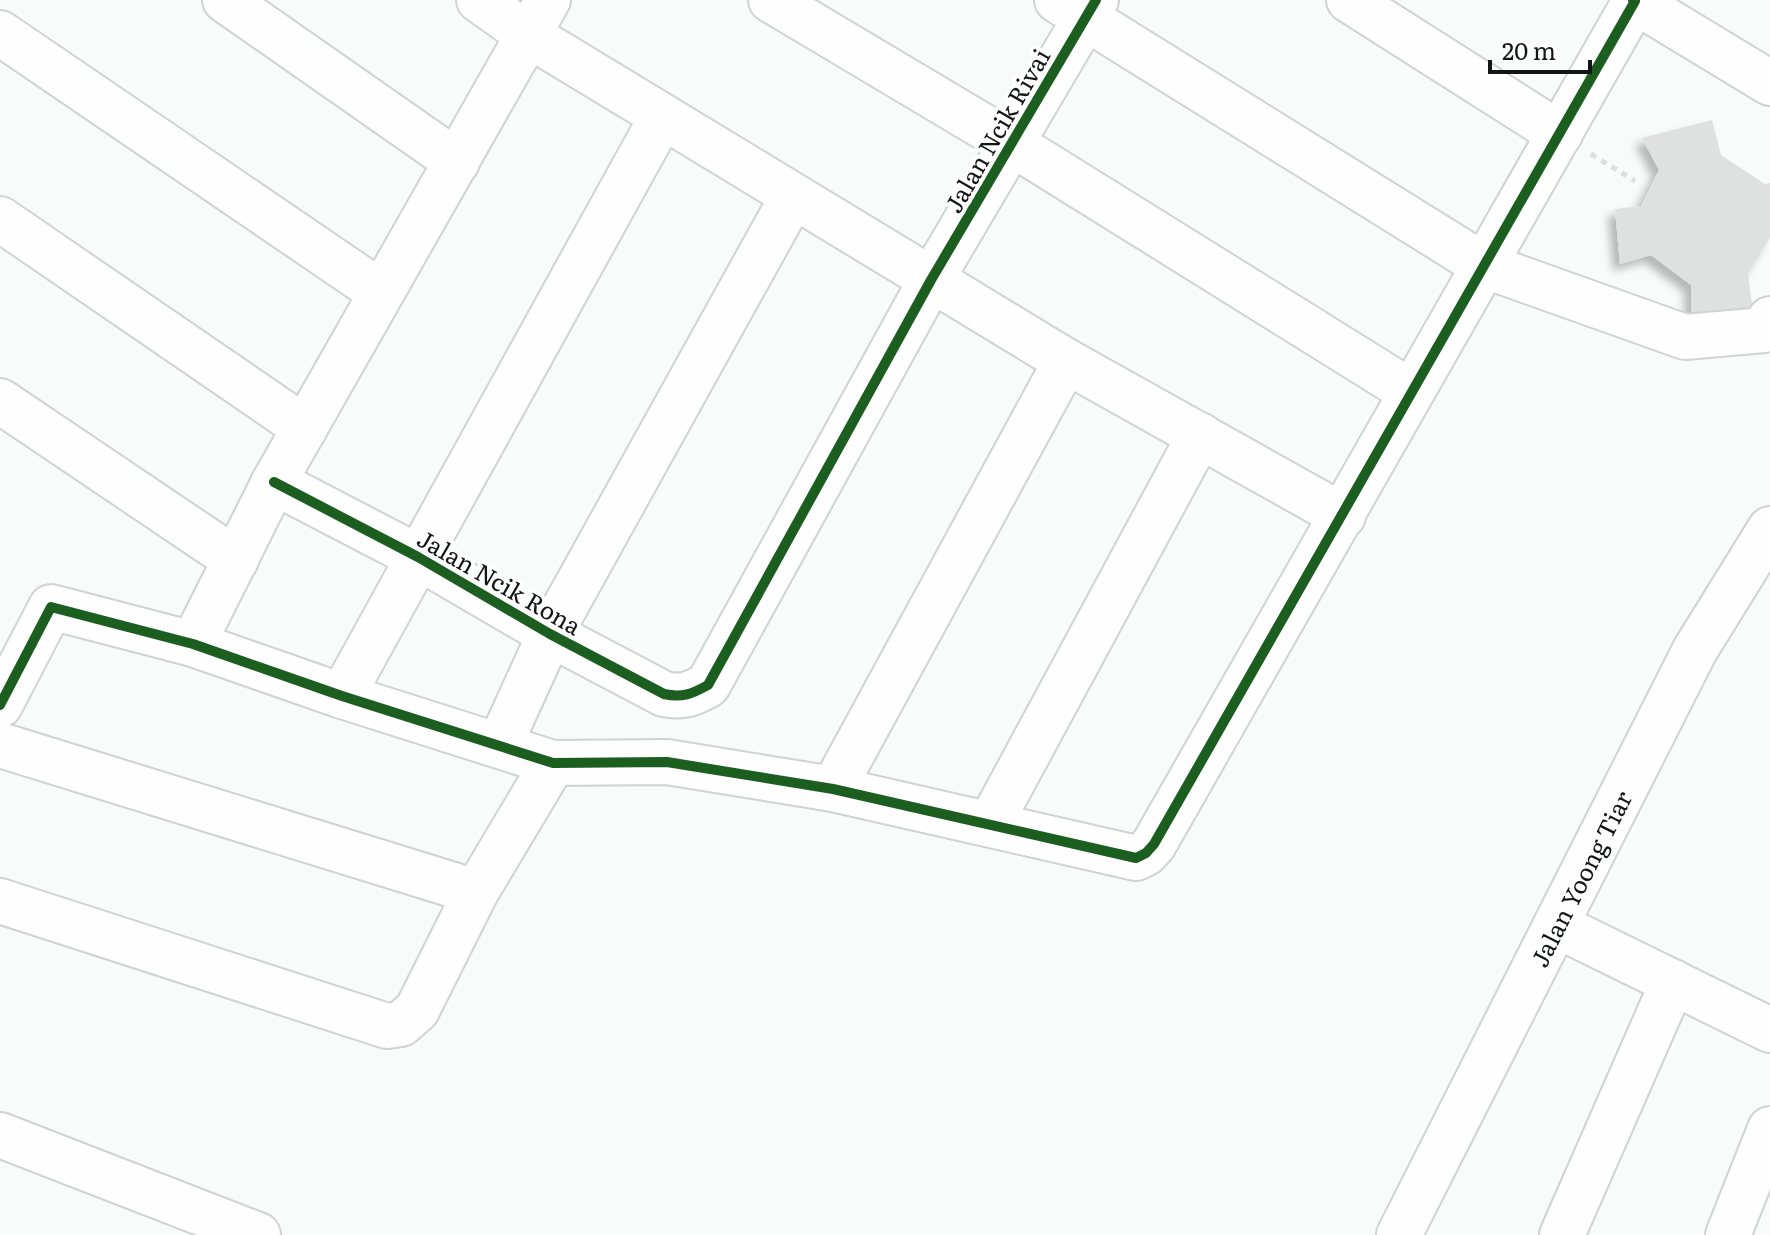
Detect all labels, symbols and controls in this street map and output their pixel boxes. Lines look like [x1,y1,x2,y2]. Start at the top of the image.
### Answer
scale bar [1490,24,1590,74]
text: 20 m [1502,32,1556,67]
street label: Jalan Ncik Rivai [935,41,1057,219]
street label: Jalan Ncik Rona [411,520,589,642]
street label: Jalan Yoong Tiar [1520,783,1639,972]

